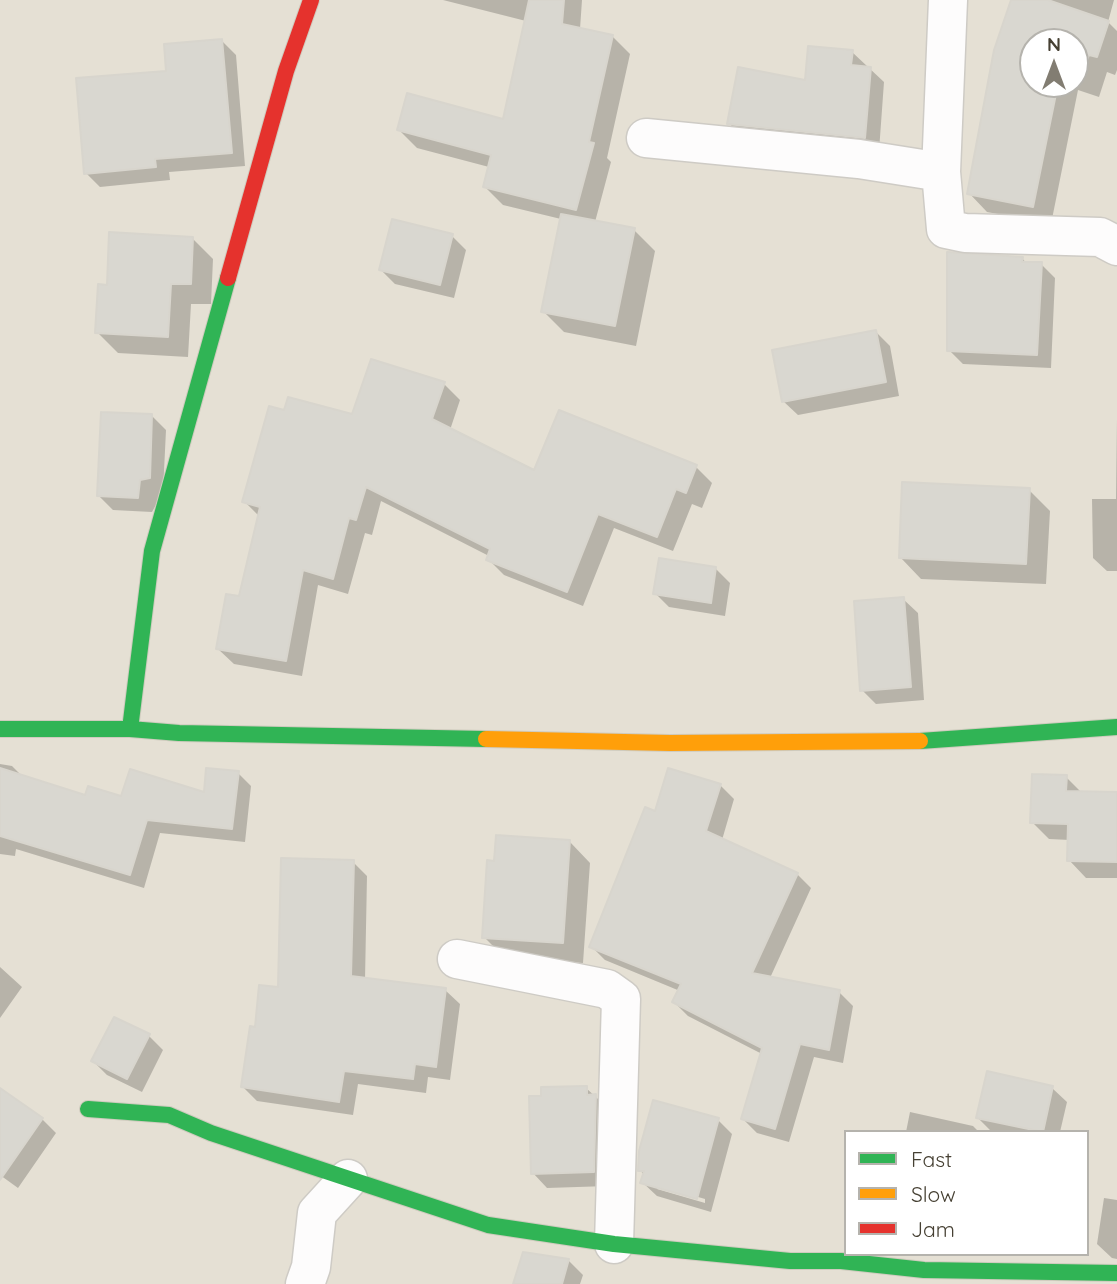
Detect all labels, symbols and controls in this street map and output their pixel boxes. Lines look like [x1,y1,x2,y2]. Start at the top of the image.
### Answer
north arrow [1019,28,1089,98]
text: N [1047,32,1061,56]
legend [844,1130,1089,1256]
text: Fast [911,1146,952,1172]
text: Slow [911,1181,956,1207]
text: Jam [911,1216,955,1242]

